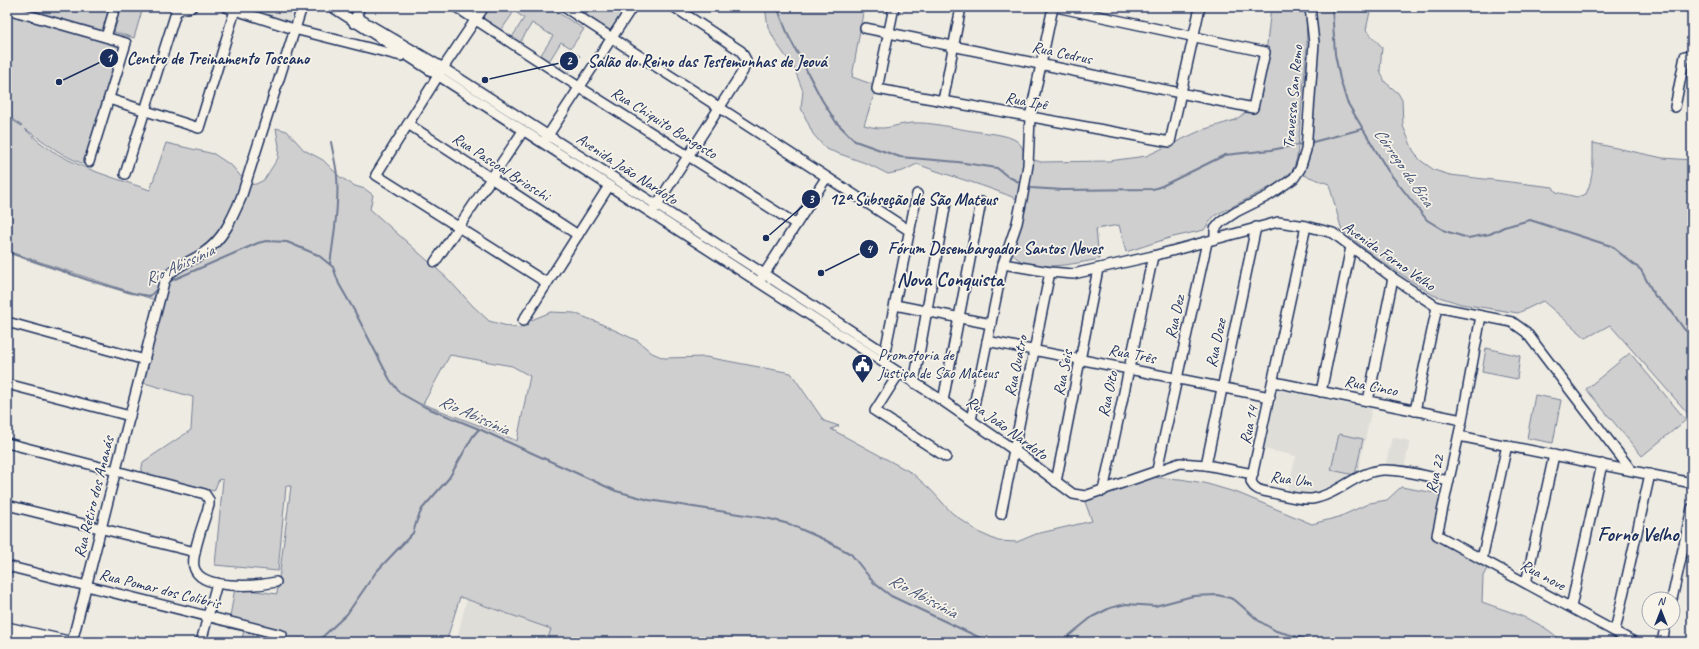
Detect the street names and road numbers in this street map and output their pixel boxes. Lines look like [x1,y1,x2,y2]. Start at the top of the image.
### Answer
street label: Rua Cedrus [1030,37,1095,69]
street label: Travessa San Remo [1279,43,1308,150]
street label: Rua Chiquito Bongosto [607,82,722,164]
street label: Rua Ipê [1004,87,1050,115]
street label: Rua Pascoal Brioschi [449,128,555,207]
street label: Avenida João Nardoto [573,129,683,210]
street label: Avenida Forno Velho [1339,217,1440,296]
street label: Rua Dez [1161,292,1190,341]
street label: Rua Doze [1201,315,1231,369]
street label: Rua Quatro [1000,331,1033,398]
street label: Rua Três [1107,340,1159,369]
street label: Rua Seis [1049,347,1077,397]
street label: Rua Oito [1093,368,1123,419]
street label: Rua Cinco [1343,371,1400,401]
street label: Rua João Nardoto [962,392,1053,465]
street label: Rua 14 [1235,402,1263,446]
street label: Rua Retiro dos Ananás [69,433,119,560]
street label: Rua 22 [1421,451,1449,495]
street label: Rua Um [1269,467,1315,492]
street label: Rua nove [1517,555,1570,596]
street label: Rua Pomar dos Colibris [97,564,224,614]

